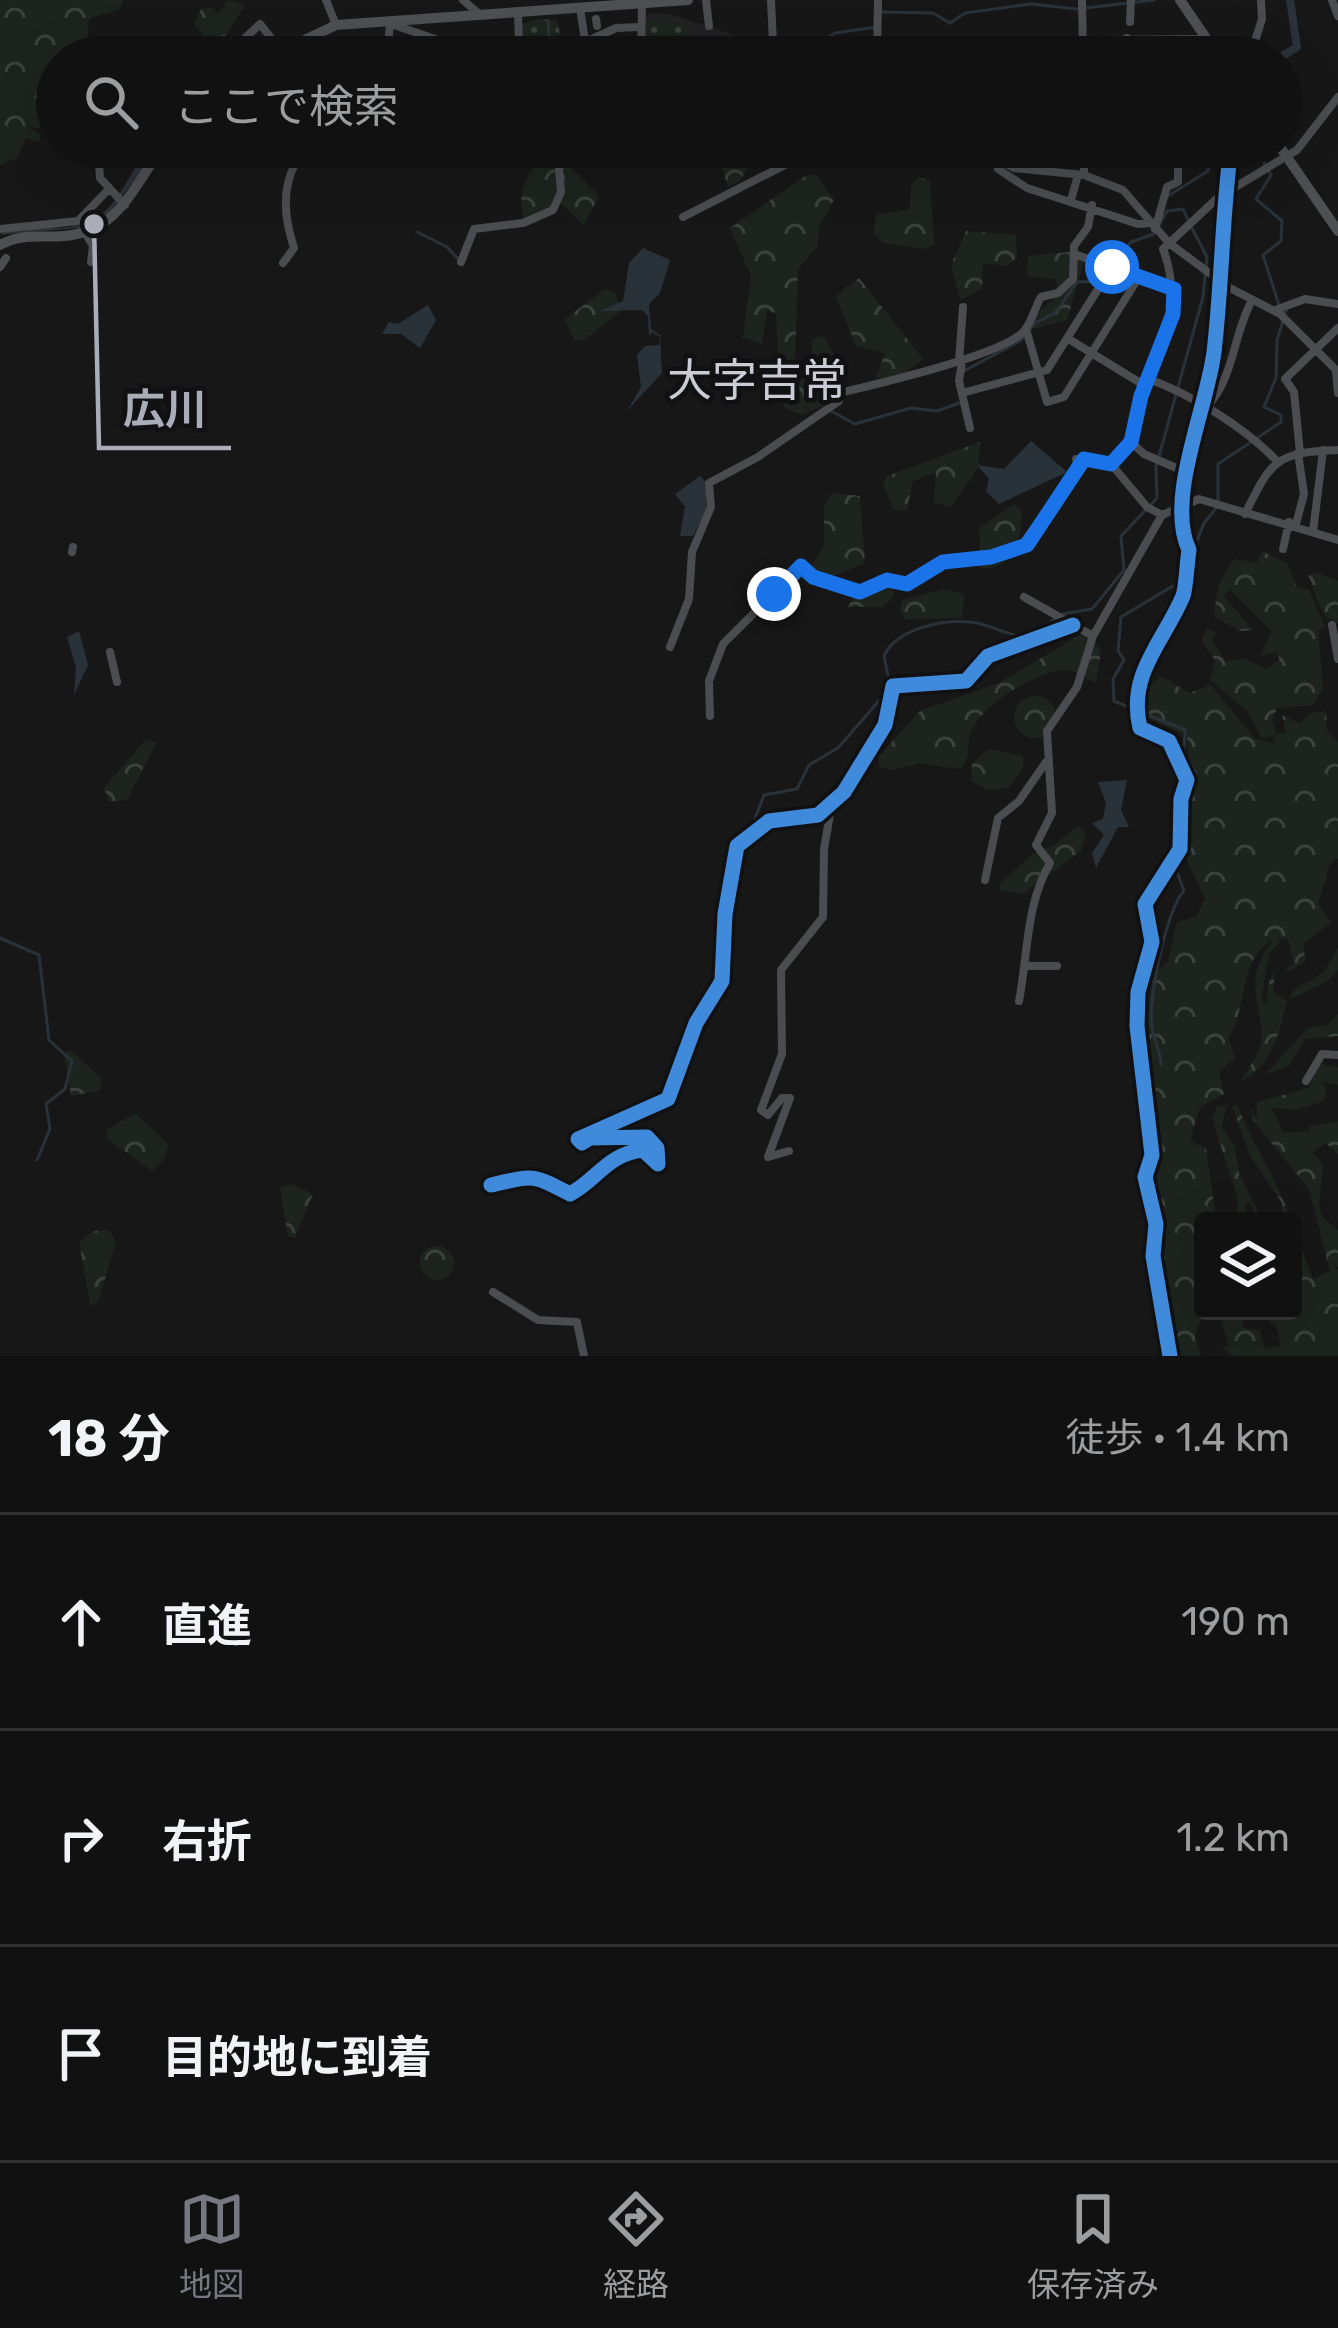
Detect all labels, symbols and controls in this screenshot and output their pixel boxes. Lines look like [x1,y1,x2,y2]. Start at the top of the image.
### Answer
search box [36,36,1302,168]
icon: search [78,69,144,135]
text: ここで検索 [174,80,399,133]
route start [1085,240,1139,294]
district label: 大字吉常 [667,354,847,407]
callout: 広川 [99,370,231,448]
text: 広川 [123,385,207,435]
route end [747,567,801,621]
map controls [1194,1212,1302,1320]
button: layers [1194,1212,1302,1320]
text: 18 分 [48,1408,170,1469]
text: 徒歩 · 1.4 km [1066,1415,1290,1461]
icon: ahead [48,1589,114,1655]
text: 直進 [162,1599,252,1652]
text: 190 m [1181,1599,1290,1645]
icon: right [48,1805,114,1871]
text: 右折 [162,1815,252,1868]
text: 1.2 km [1176,1815,1290,1861]
icon: arrive [48,2021,114,2087]
text: 目的地に到着 [162,2031,432,2084]
tab: 地図 [179,2186,245,2306]
tab: 経路 [603,2186,669,2306]
tab: 保存済み [1027,2186,1159,2306]

